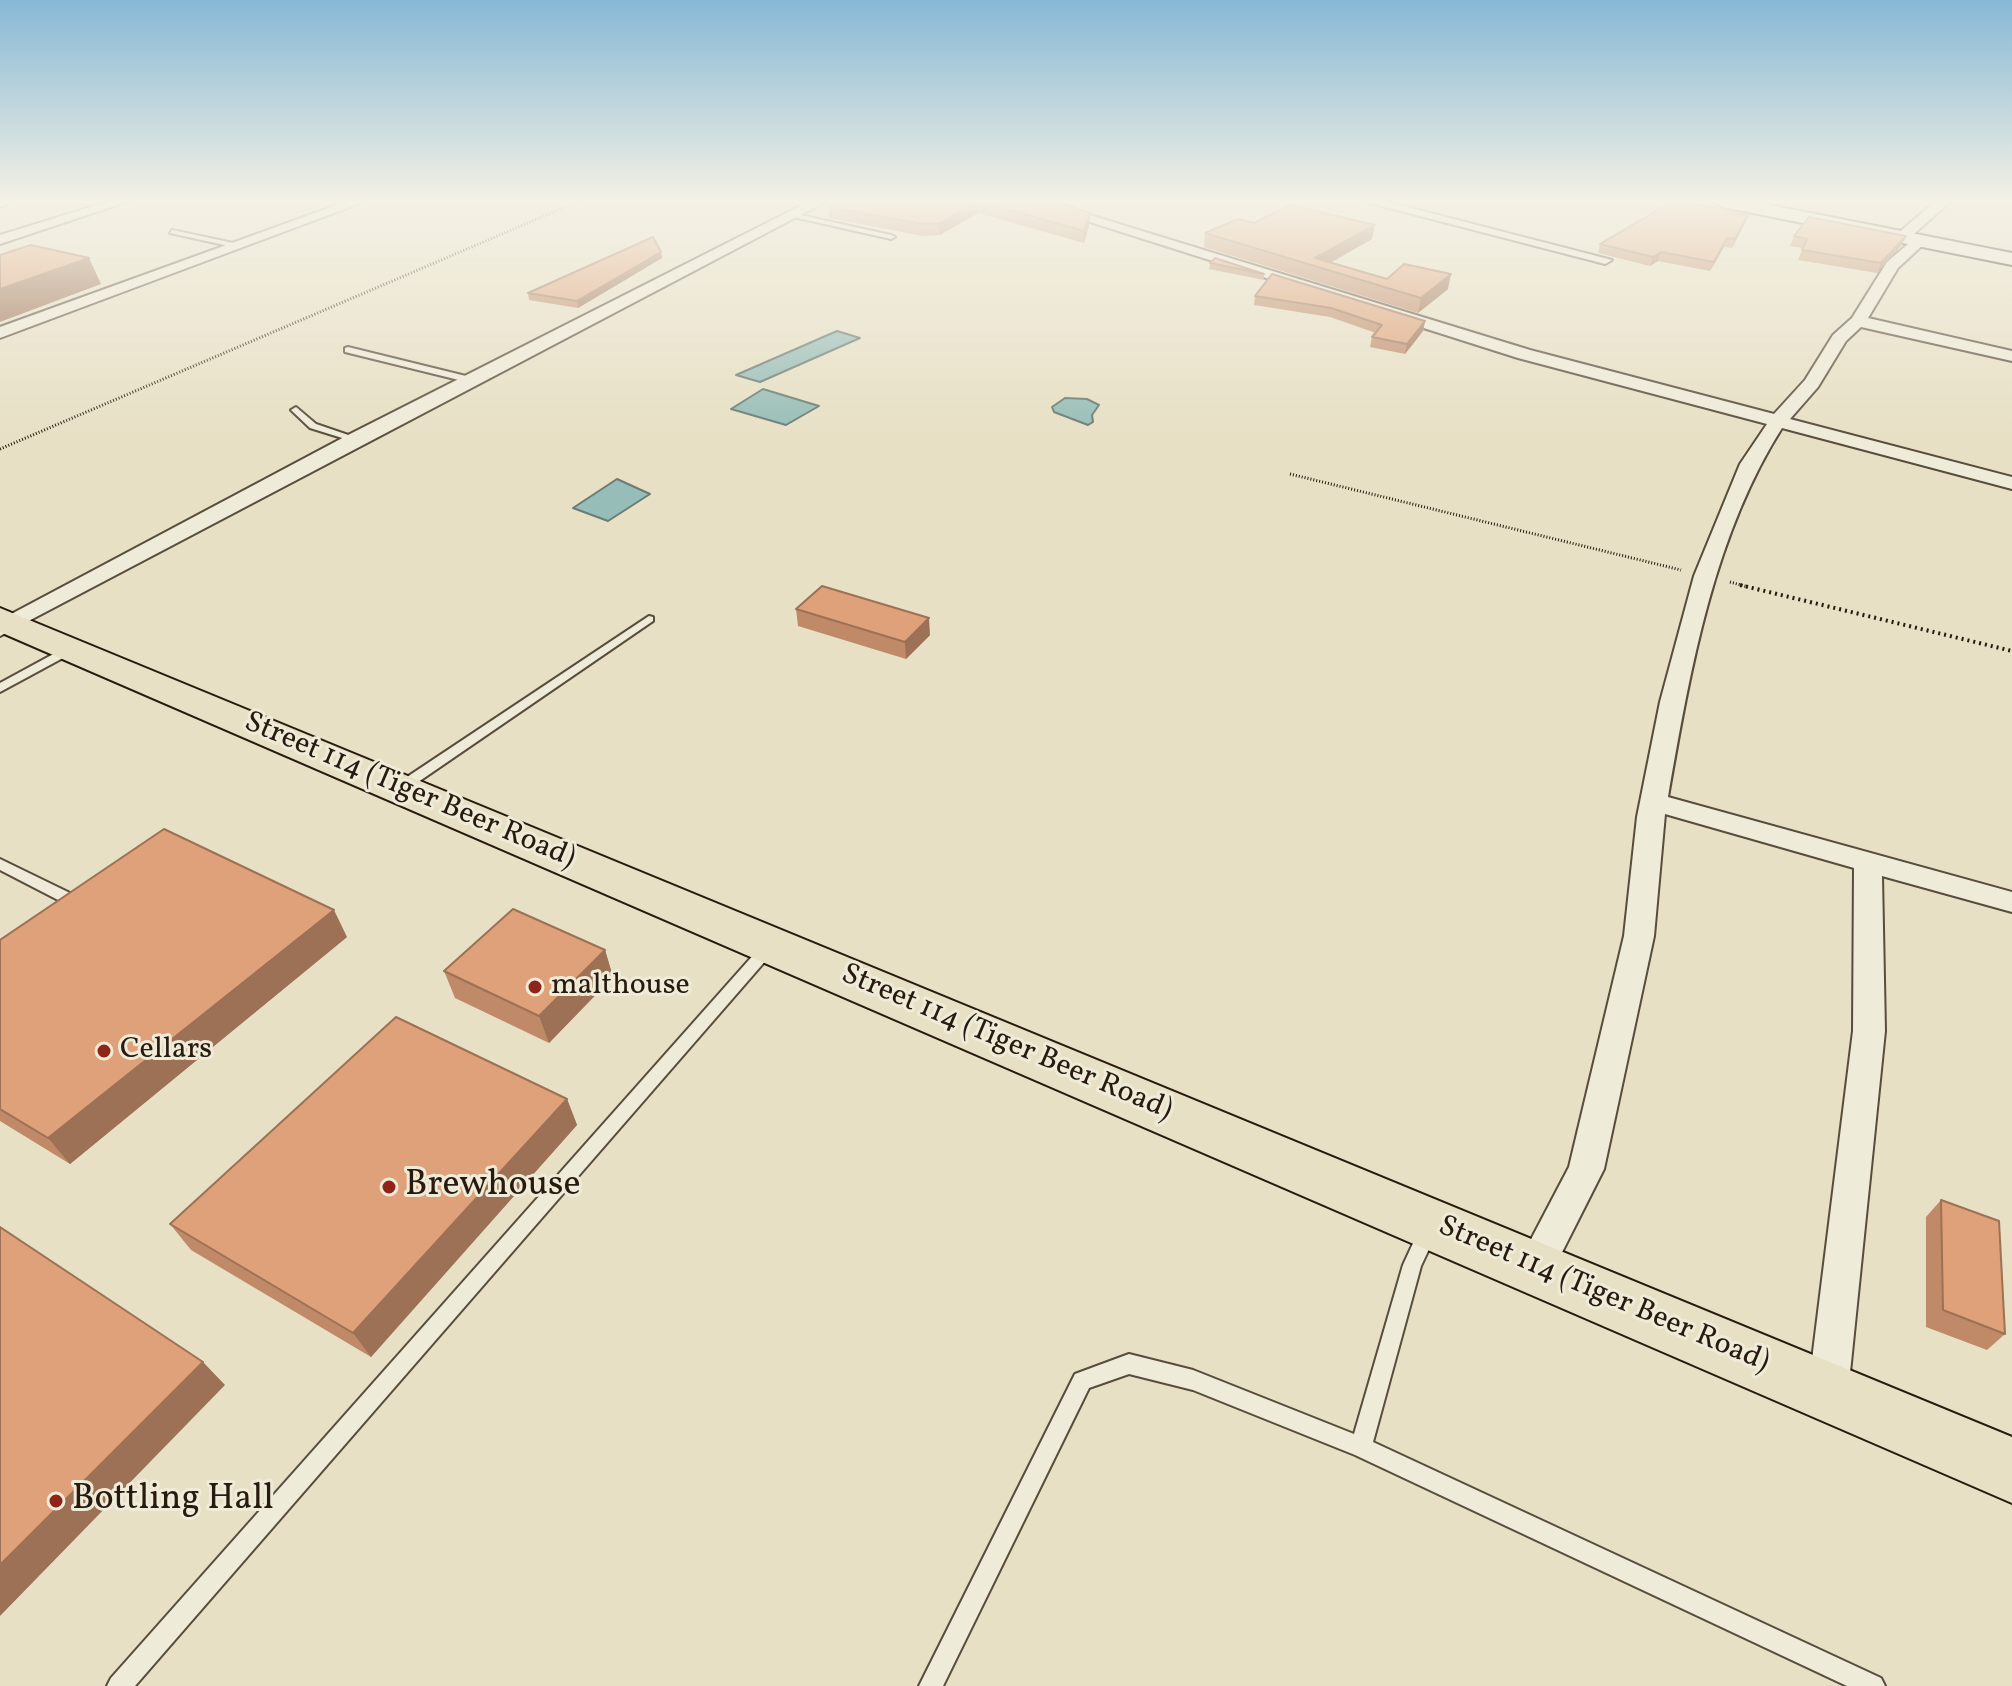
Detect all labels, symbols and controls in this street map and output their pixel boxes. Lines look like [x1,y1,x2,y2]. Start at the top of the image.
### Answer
street label: Street 114 (Tiger Beer Road) [238,706,580,878]
street label: Street 114 (Tiger Beer Road) [835,958,1177,1130]
place label: malthouse [551,969,690,1005]
marker: malthouse [526,978,544,996]
place label: Cellars [120,1033,212,1069]
marker: Cellars [95,1042,113,1060]
place label: Brewhouse [405,1165,580,1209]
marker: Brewhouse [380,1178,398,1196]
street label: Street 114 (Tiger Beer Road) [1432,1210,1774,1382]
place label: Bottling Hall [72,1479,274,1523]
marker: Bottling Hall [47,1492,65,1510]

